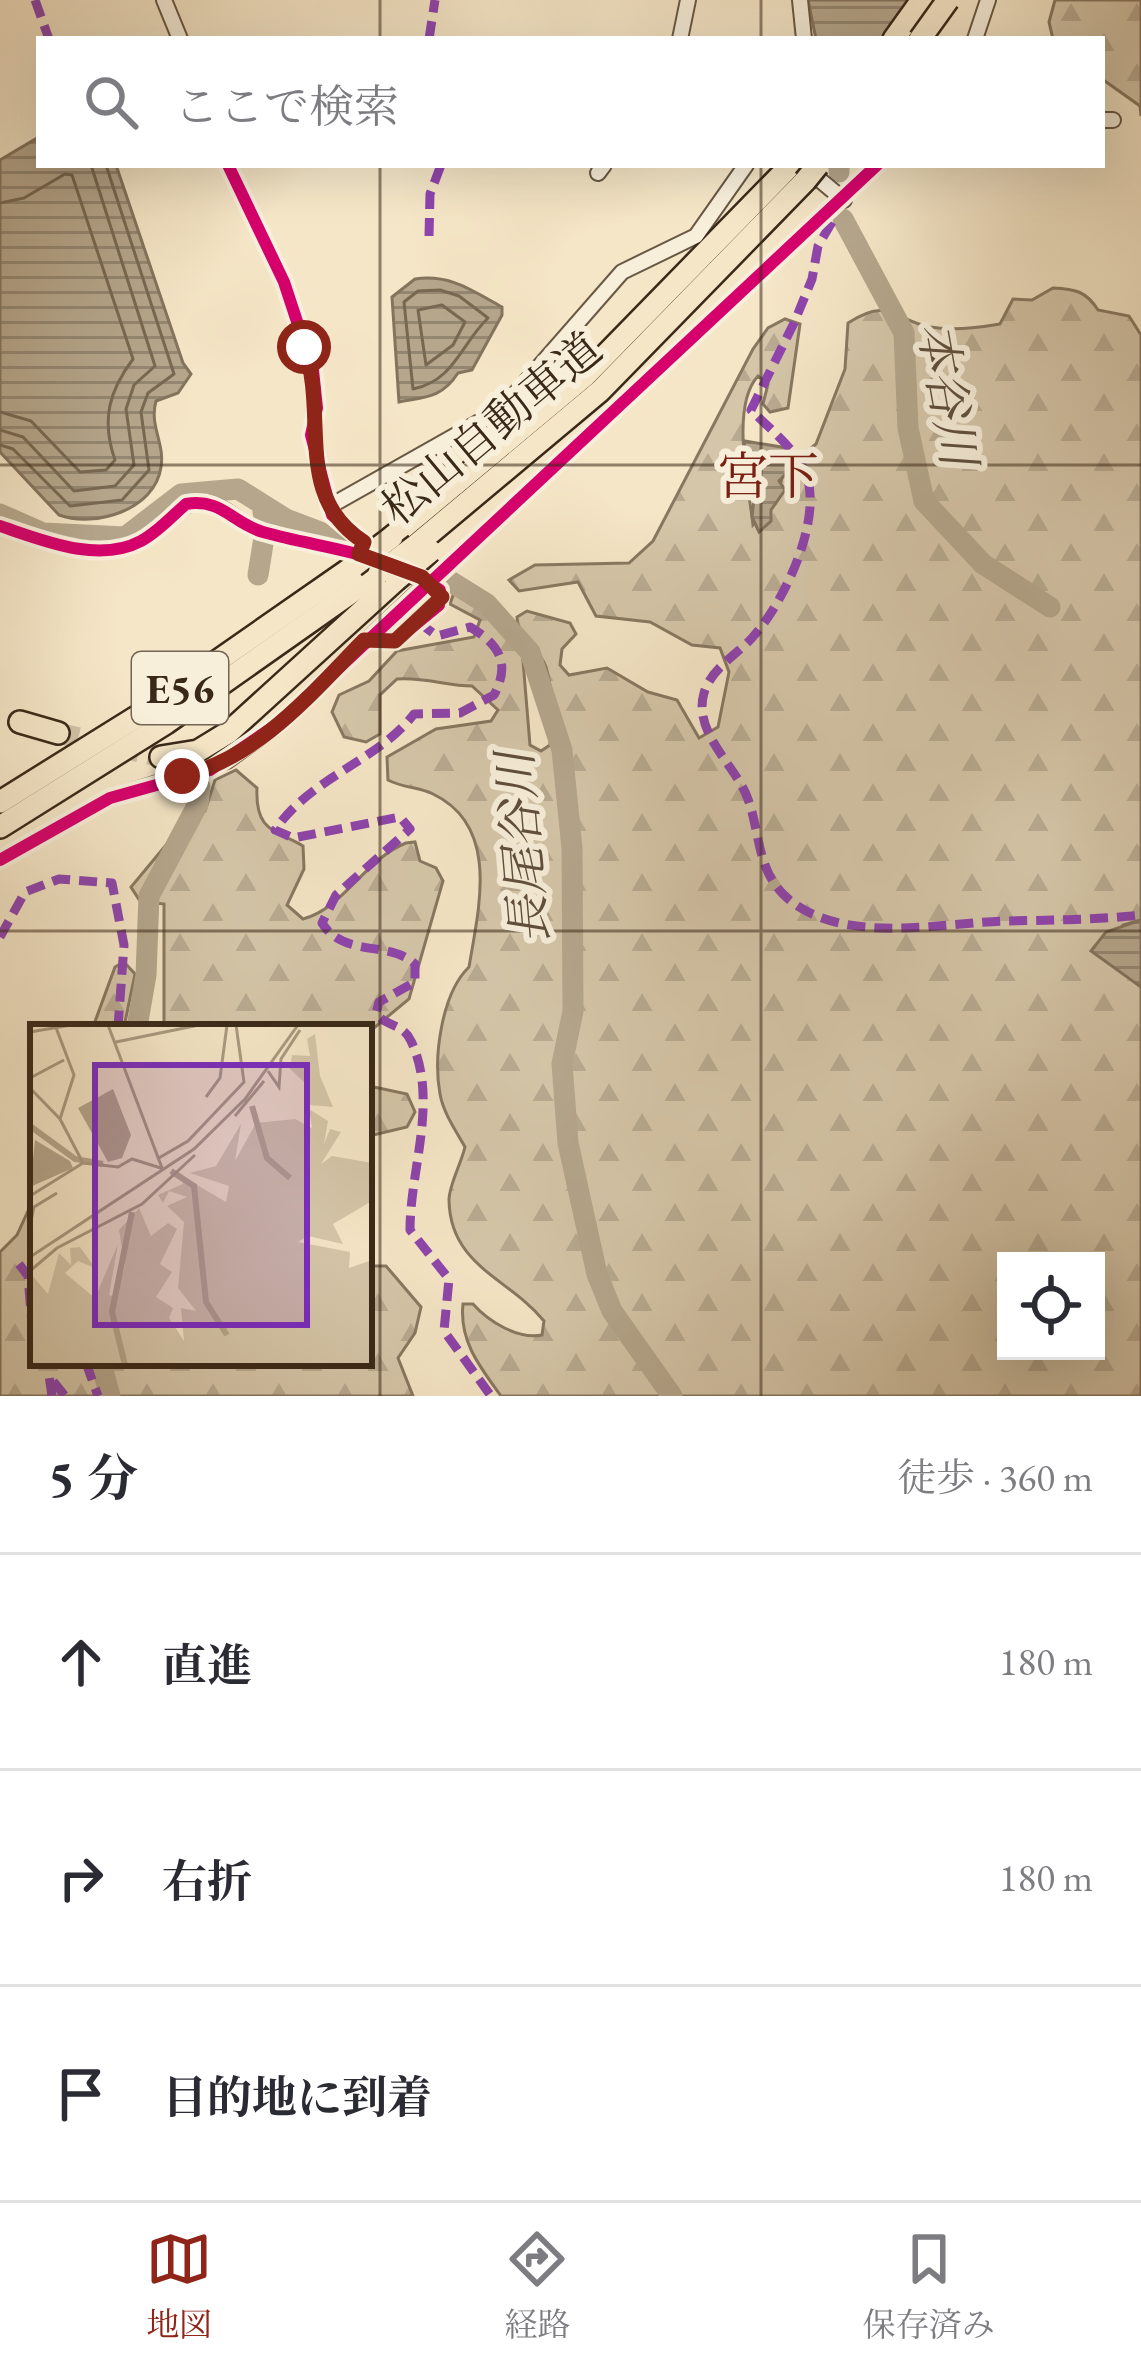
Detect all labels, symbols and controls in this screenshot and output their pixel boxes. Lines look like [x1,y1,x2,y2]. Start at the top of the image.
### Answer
search box [36,36,1105,168]
icon: search [78,69,144,135]
text: ここで検索 [174,77,399,135]
water label: 本谷川 [905,318,992,475]
street label: 松山自動車道 [369,319,613,537]
route start [277,320,331,374]
district label: 宮下 [717,443,819,509]
road number: E56 [132,652,228,724]
water label: 長尾谷川 [482,745,561,946]
route end [155,749,209,803]
inset map [30,1024,372,1366]
map controls [997,1252,1105,1360]
button: locate [997,1252,1105,1360]
text: 5 分 [48,1445,138,1511]
text: 徒歩 · 360 m [897,1452,1093,1503]
icon: ahead [48,1629,114,1695]
text: 直進 [162,1636,252,1694]
text: 180 m [999,1636,1093,1687]
icon: right [48,1845,114,1911]
text: 右折 [162,1852,252,1910]
text: 180 m [999,1852,1093,1903]
icon: arrive [48,2061,114,2127]
text: 目的地に到着 [162,2068,432,2126]
tab: 地図 [146,2226,212,2346]
tab: 経路 [504,2226,570,2346]
tab: 保存済み [863,2226,995,2346]

